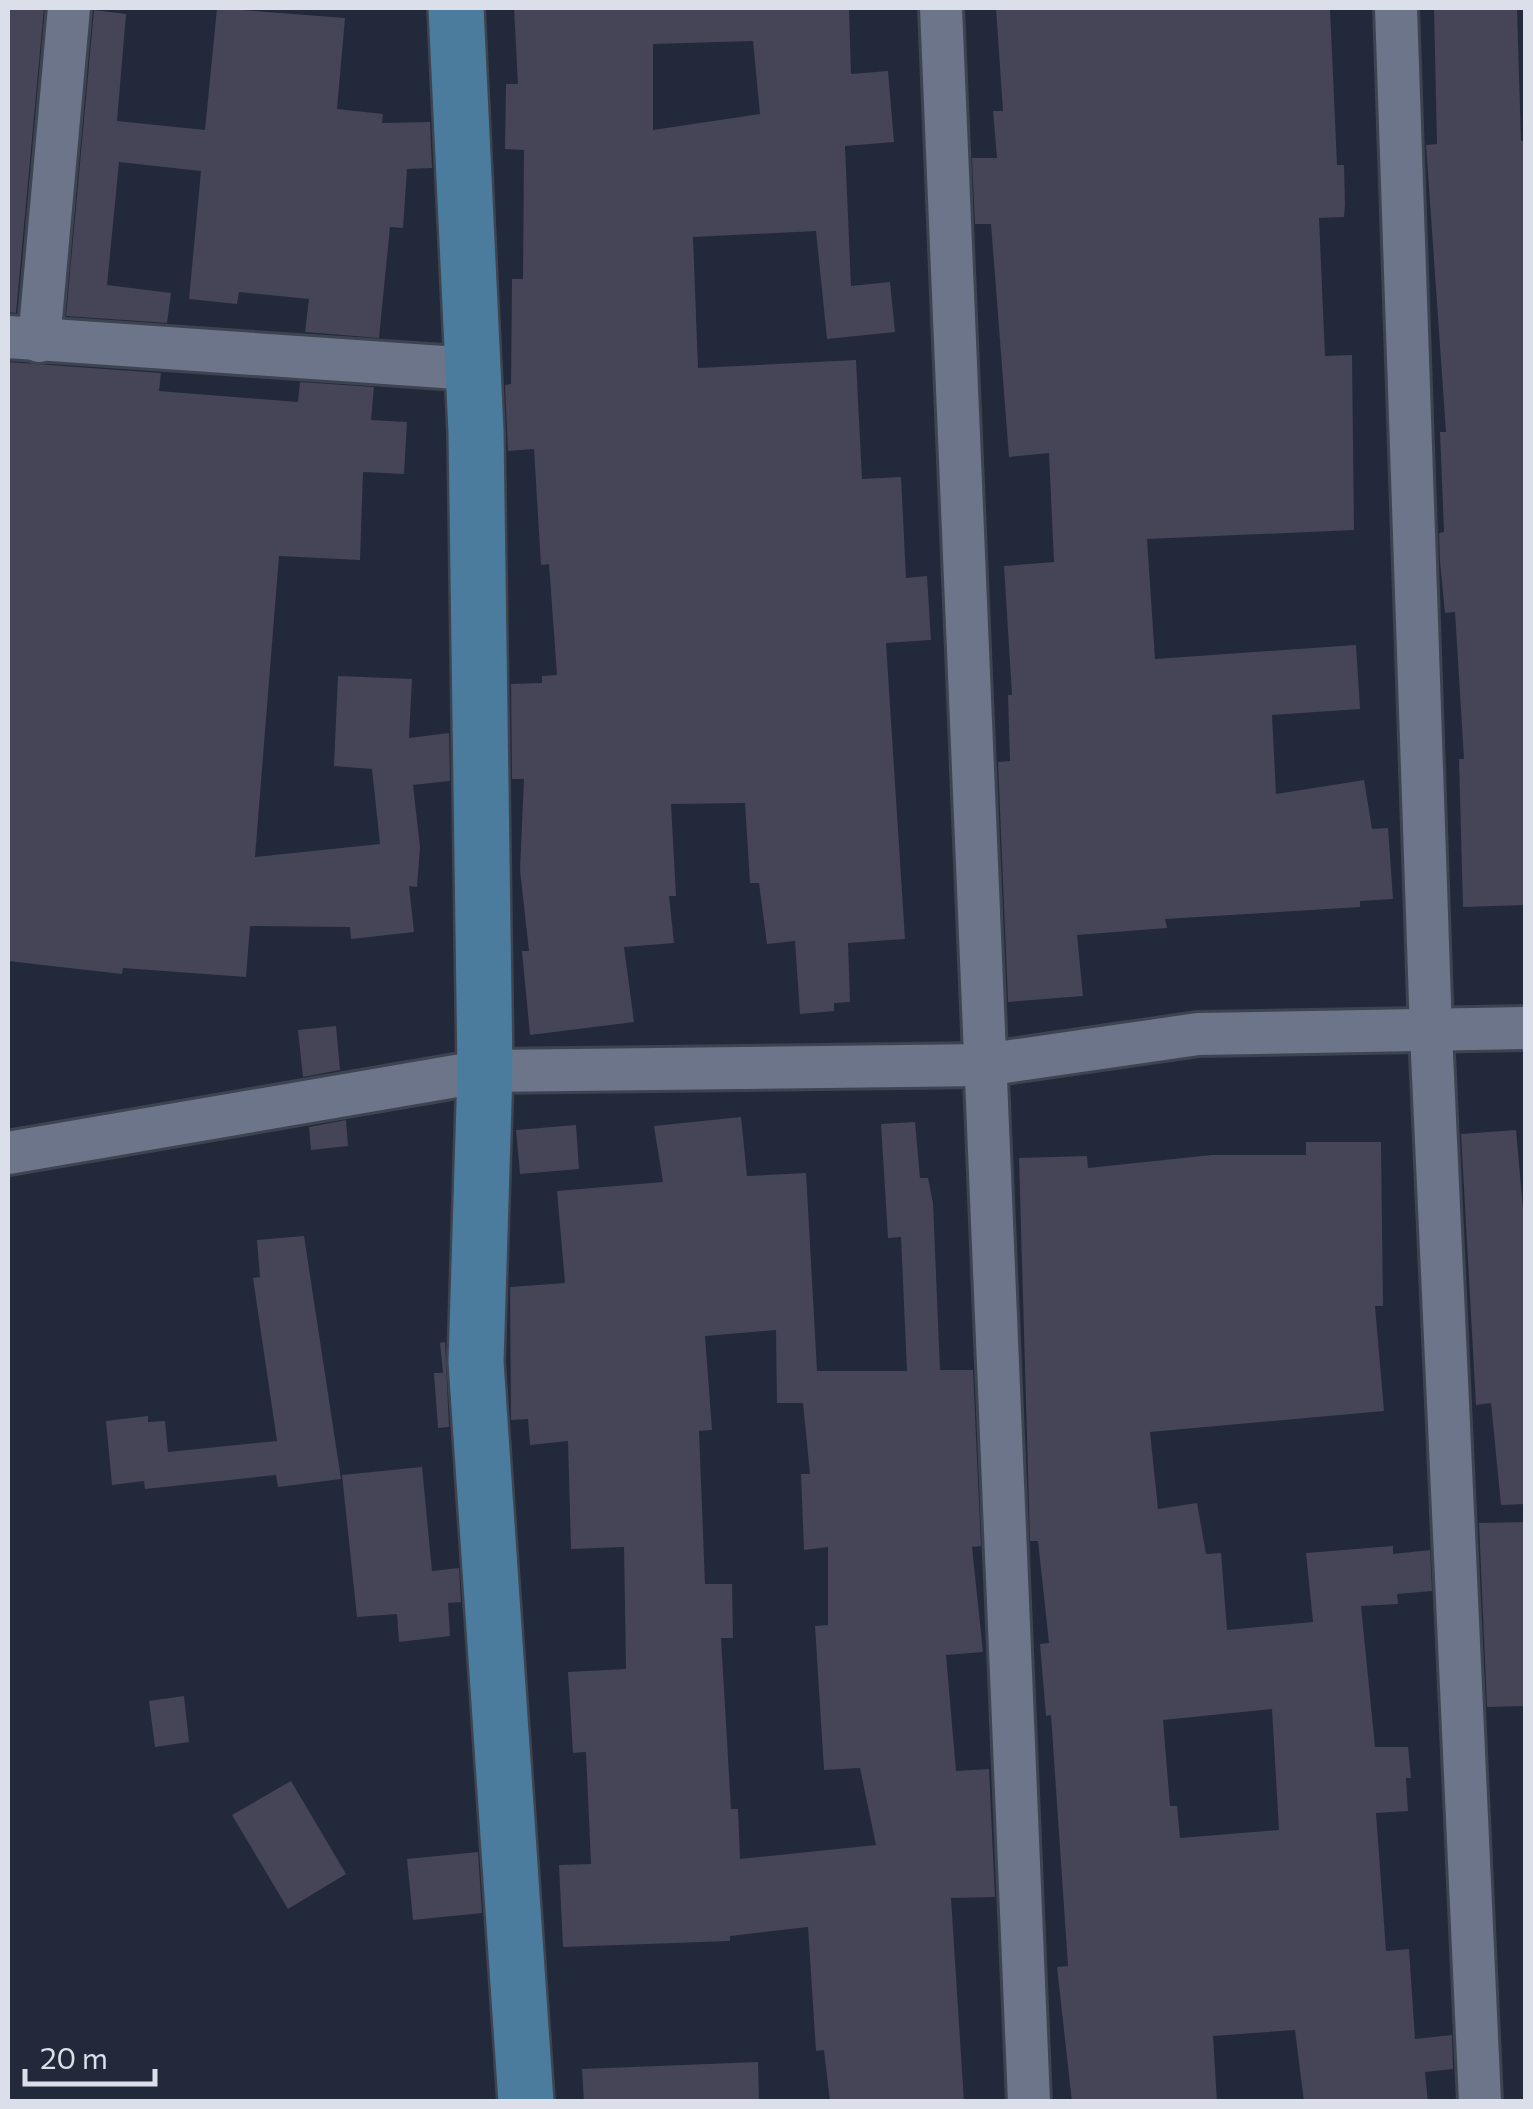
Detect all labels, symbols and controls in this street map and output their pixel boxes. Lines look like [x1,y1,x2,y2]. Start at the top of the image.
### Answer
scale bar [25,2024,155,2086]
text: 20 m [40,2038,108,2075]

